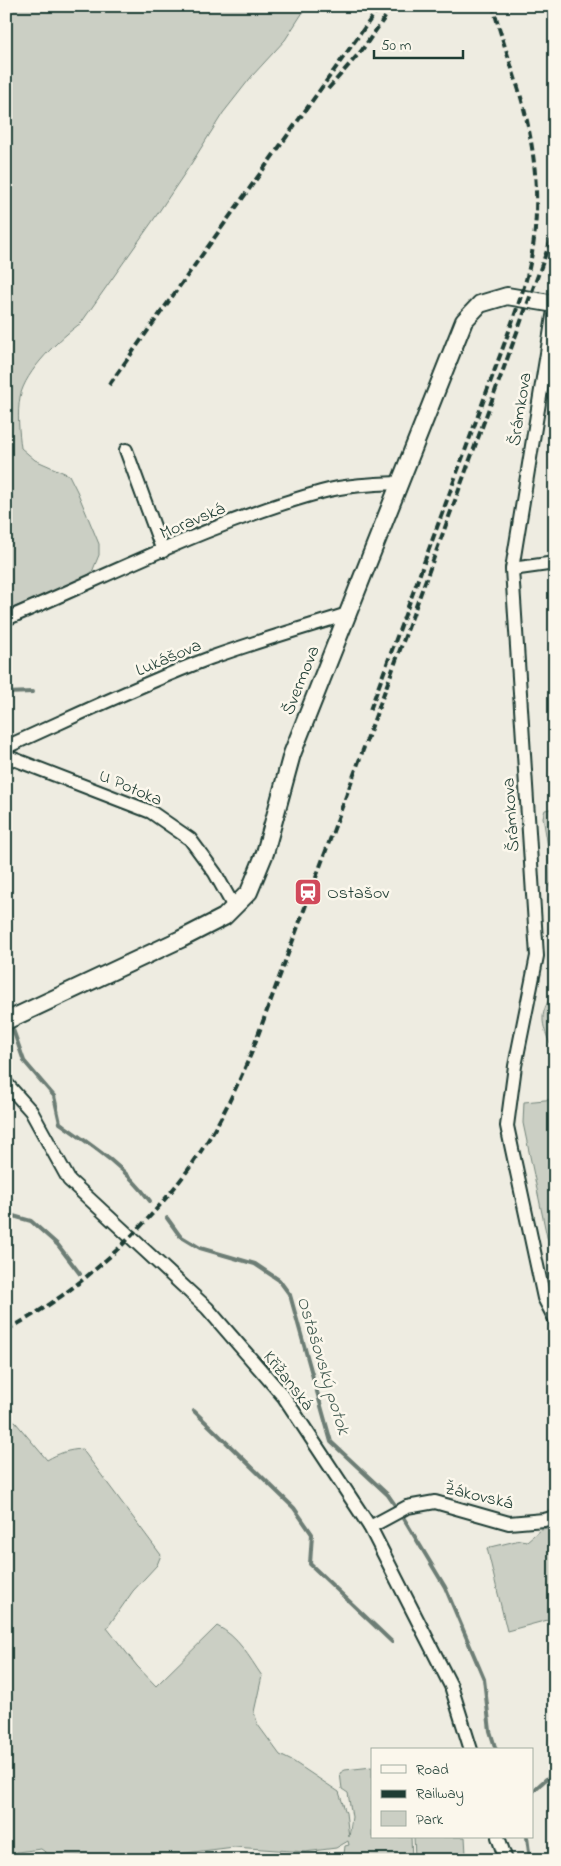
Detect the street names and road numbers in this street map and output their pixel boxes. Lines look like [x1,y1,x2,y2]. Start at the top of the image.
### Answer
street label: Šrámkova [502,371,540,448]
street label: Moravská [156,496,229,547]
street label: Lukášova [132,633,206,684]
street label: Švermova [276,642,328,719]
street label: U Potoka [94,764,166,814]
street label: Šrámkova [496,777,528,853]
street label: Křižanská [256,1346,319,1417]
street label: Žákovská [442,1476,515,1517]

